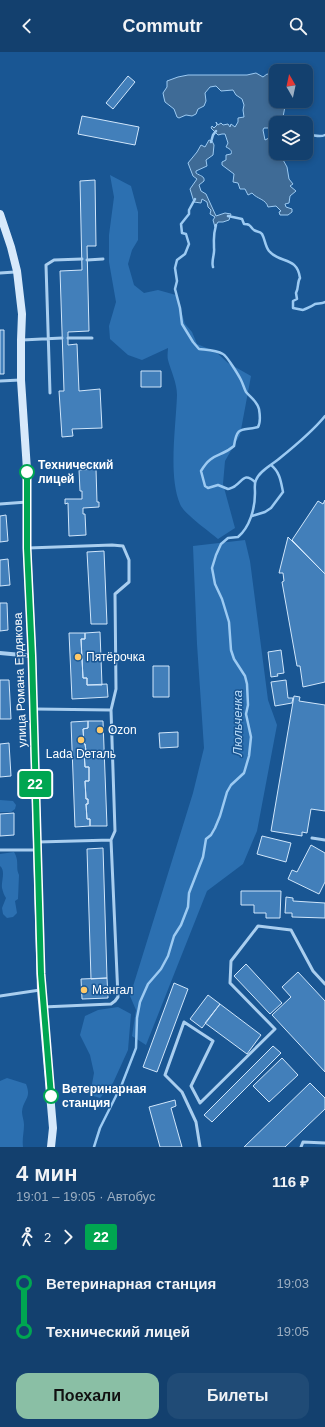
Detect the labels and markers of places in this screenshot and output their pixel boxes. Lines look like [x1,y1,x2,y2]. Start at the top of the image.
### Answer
place label: Технический лицей [38,458,113,486]
marker: Технический лицей [19,464,35,480]
place label: Пятёрочка [86,650,145,664]
marker: Пятёрочка [73,652,83,662]
place label: Ozon [108,723,137,737]
marker: Ozon [95,725,105,735]
marker: Lada Dеталь [76,735,86,745]
place label: Lada Dеталь [46,747,116,761]
place label: Мангал [92,983,133,997]
marker: Мангал [79,985,89,995]
place label: Ветеринарная станция [62,1082,147,1110]
marker: Ветеринарная станция [43,1088,59,1104]

